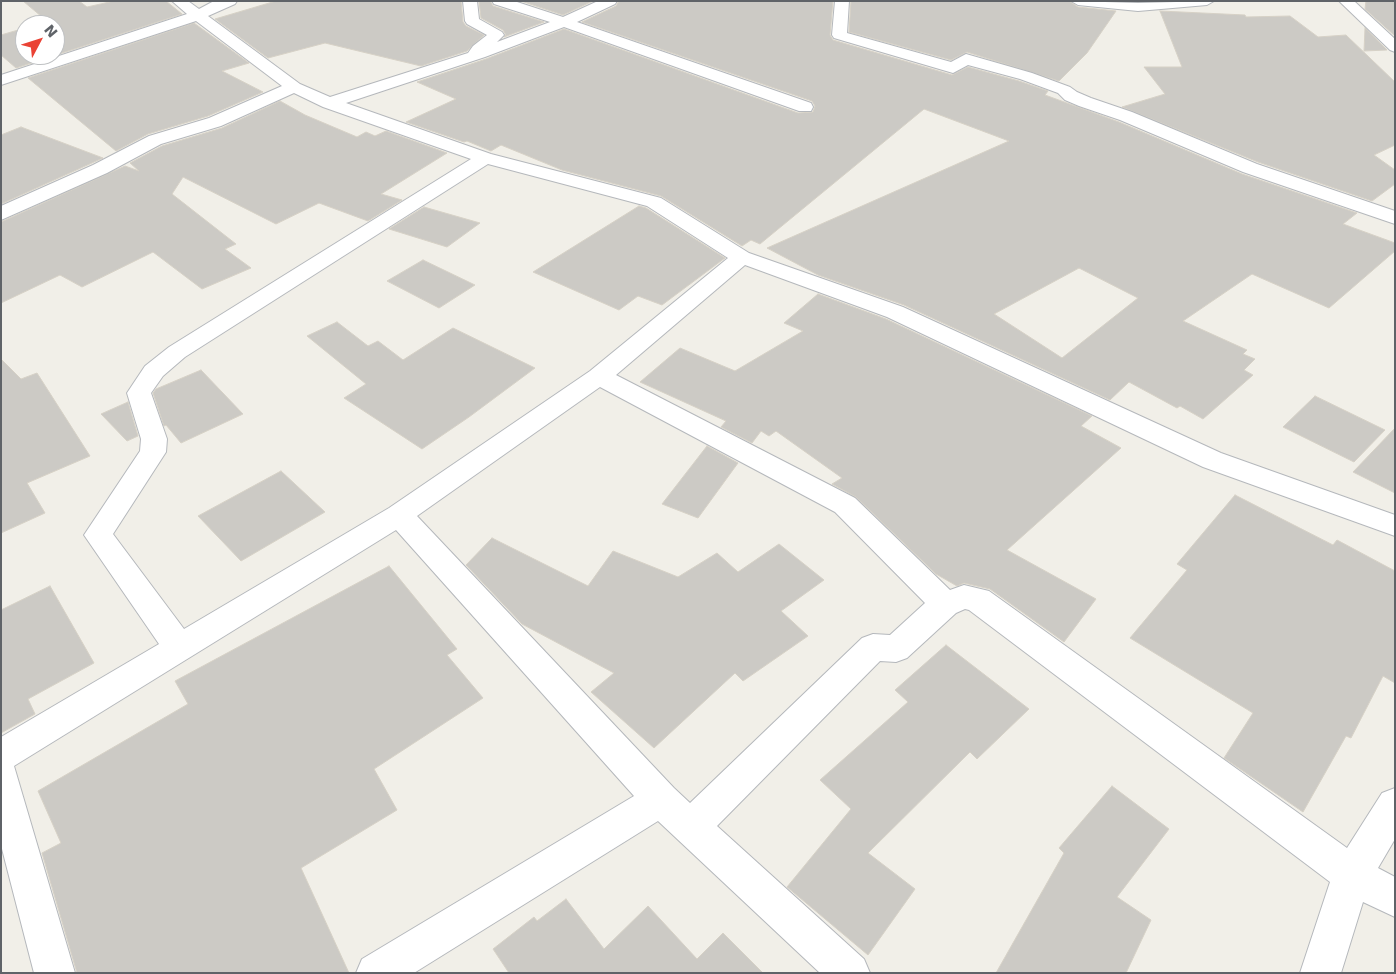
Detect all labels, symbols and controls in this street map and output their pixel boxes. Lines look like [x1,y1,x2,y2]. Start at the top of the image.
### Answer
north arrow [15,15,65,65]
text: N [41,21,61,41]

